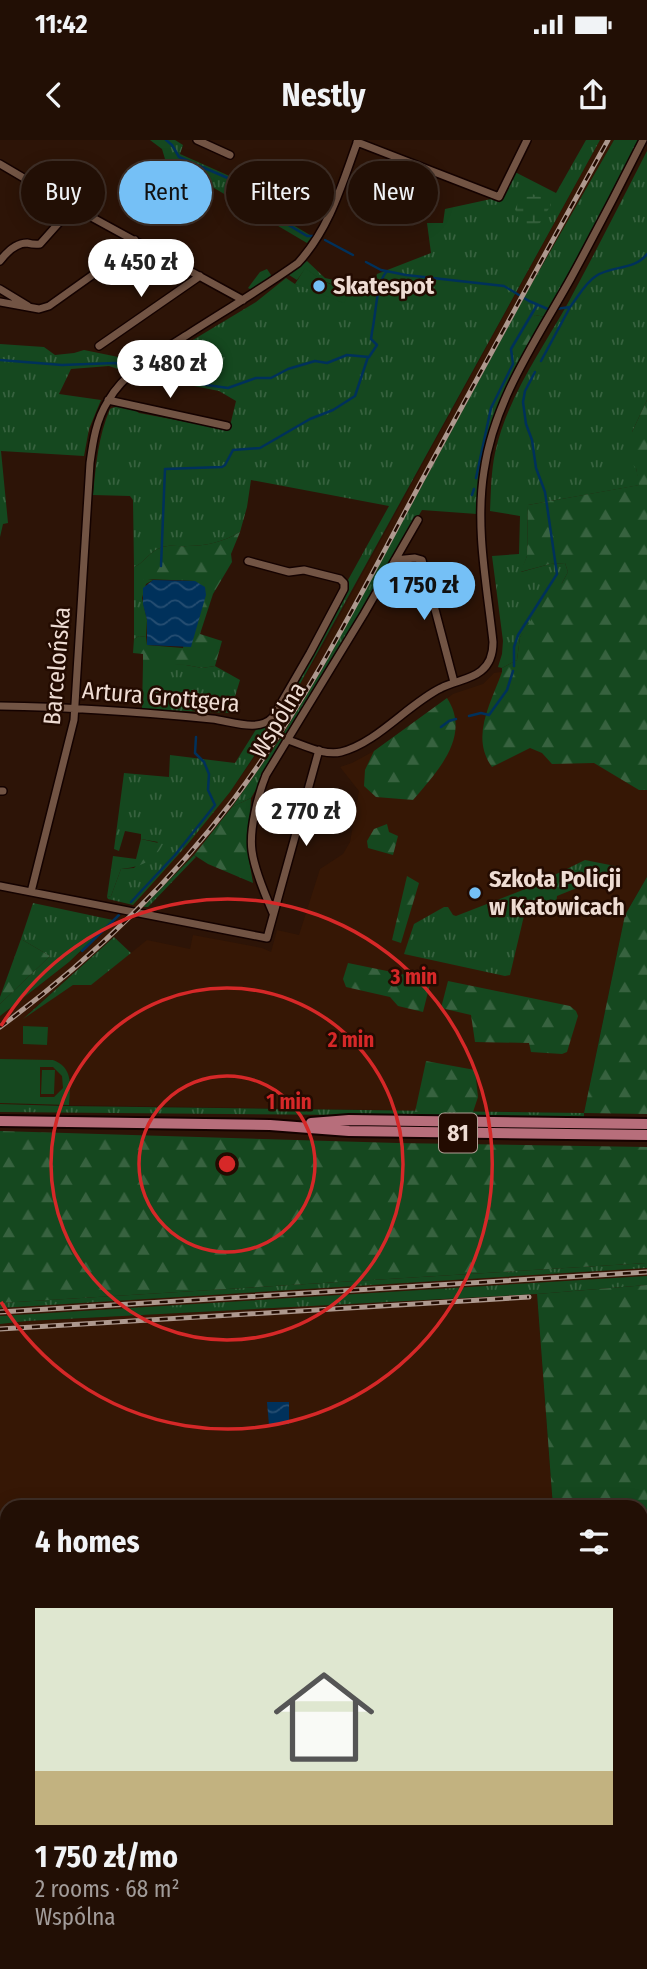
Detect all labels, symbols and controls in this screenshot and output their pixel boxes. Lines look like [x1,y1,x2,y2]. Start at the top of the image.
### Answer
text: 11:42 [35,9,87,40]
icon: back [35,76,73,114]
text: Nestly [281,76,366,114]
icon: share [574,76,612,114]
chip: Buy [21,161,105,224]
chip: Rent [119,161,212,224]
chip: Filters [226,161,334,224]
chip: New [348,161,438,224]
pin: 4 450 zł [69,240,213,299]
text: 4 450 zł [104,248,178,276]
place label: Skatespot [333,272,435,300]
marker: Skatespot [311,278,327,294]
pin: 3 480 zł [98,341,242,400]
text: 3 480 zł [133,349,207,377]
pin: 1 750 zł [352,562,496,622]
text: 1 750 zł [389,571,459,599]
street label: Barcelońska [38,606,76,726]
street label: Artura Grottgera [81,676,241,718]
street label: Wspólna [244,677,312,763]
pin: 2 770 zł [234,788,378,848]
text: 2 770 zł [271,797,341,825]
place label: Szkoła Policji w Katowicach [489,865,625,921]
marker: Szkoła Policji w Katowicach [467,885,483,901]
text: 3 min [390,964,437,990]
text: 2 min [327,1027,374,1053]
text: 1 min [266,1089,312,1115]
road number: 81 [439,1114,477,1152]
centre of rings [215,1152,239,1176]
icon: filters [575,1523,613,1561]
text: 4 homes [35,1524,140,1560]
icon: home [261,1654,387,1780]
text: 1 750 zł/mo [35,1839,178,1875]
text: 2 rooms · 68 m² [35,1875,180,1903]
text: Wspólna [35,1903,116,1931]

